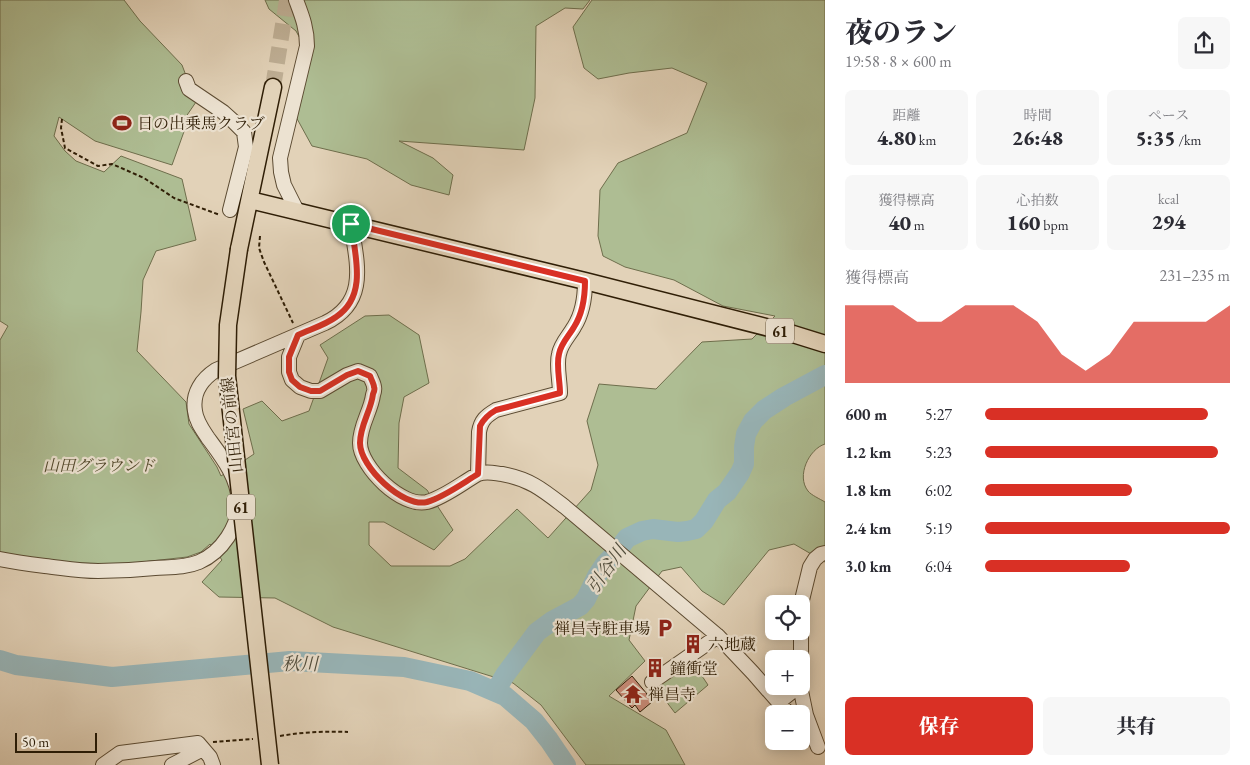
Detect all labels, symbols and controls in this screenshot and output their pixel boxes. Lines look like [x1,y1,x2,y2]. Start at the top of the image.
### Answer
text: 夜のラン [845,14,957,50]
button: share [1178,17,1230,69]
text: 19:58 · 8 × 600 m [845,51,952,72]
text: 距離 [893,106,921,124]
text: 時間 [1024,106,1052,124]
text: ペース [1148,106,1189,124]
sports icon: 日の出乗馬クラブ [111,112,133,134]
place label: 日の出乗馬クラブ [137,113,265,134]
text: 4.80 [877,124,916,151]
text: 26:48 [1012,124,1063,151]
text: 5:35 [1136,124,1176,151]
text: km [916,131,936,149]
text: /km [1176,131,1201,149]
text: kcal [1158,190,1179,208]
text: 獲得標高 [879,191,935,209]
text: 心拍数 [1017,191,1059,209]
pin [330,203,372,245]
text: 294 [1151,208,1186,235]
text: 40 [888,209,911,236]
text: 160 [1006,209,1040,236]
icon: arrive [337,210,365,238]
text: m [911,216,925,234]
text: bpm [1040,216,1069,234]
text: 231–235 m [1159,265,1230,286]
text: 獲得標高 [845,267,909,288]
road number: 61 [766,318,794,344]
street label: 山田宮の前線 [217,376,247,474]
text: 600 m [845,404,887,425]
text: 5:27 [925,404,952,425]
text: 1.2 km [845,442,891,463]
text: 5:23 [925,442,952,463]
park label: 山田グラウンド [43,455,156,476]
text: 1.8 km [845,480,891,501]
text: 6:02 [925,480,952,501]
road number: 61 [227,494,255,520]
text: 2.4 km [845,518,891,539]
text: 5:19 [925,518,952,539]
water label: 引谷川 [581,539,632,598]
text: 3.0 km [845,556,891,577]
text: 6:04 [925,556,952,577]
map controls [765,595,810,750]
button: locate [765,595,810,640]
parking icon: 禅昌寺駐車場 [654,617,676,639]
place label: 禅昌寺駐車場 [554,618,650,639]
building icon: 六地蔵 [682,633,704,655]
place label: 六地蔵 [708,634,756,655]
button: + [765,650,810,695]
water label: 秋川 [282,652,320,675]
building icon: 鐘衝堂 [644,657,666,679]
place label: 鐘衝堂 [670,658,718,679]
temple icon: 禅昌寺 [622,683,644,705]
place label: 禅昌寺 [648,684,696,705]
button: 保存 [845,697,1033,755]
button: 共有 [1043,697,1230,755]
button: − [765,705,810,750]
scale bar [15,730,98,753]
text: 50 m [22,733,49,751]

